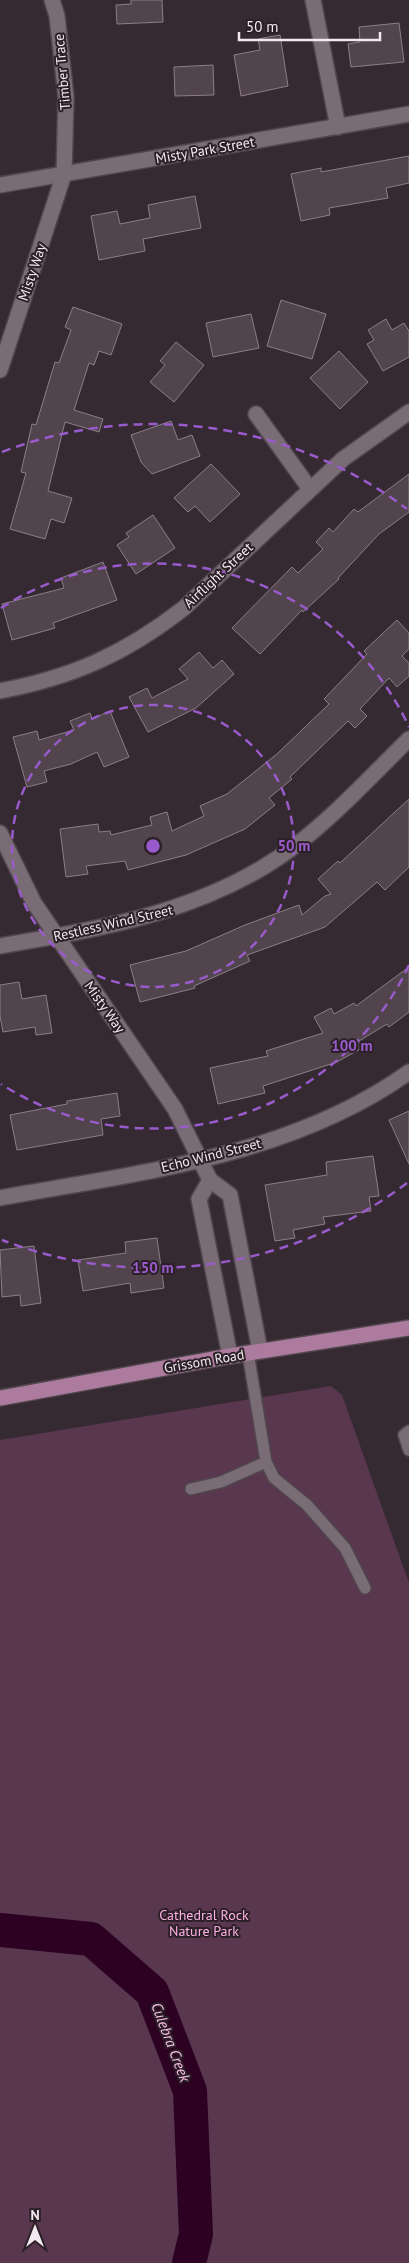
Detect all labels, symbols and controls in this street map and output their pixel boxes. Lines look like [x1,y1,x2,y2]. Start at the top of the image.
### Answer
scale bar [239,10,380,42]
text: 50 m [246,17,279,36]
street label: Timber Trace [50,33,74,111]
street label: Misty Park Street [154,132,256,168]
street label: Misty Way [14,241,50,303]
street label: Airflight Street [180,538,257,612]
text: 50 m [278,836,310,855]
centre of rings [144,837,162,855]
street label: Restless Wind Street [52,900,175,945]
street label: Misty Way [81,977,130,1037]
text: 100 m [331,1036,373,1055]
street label: Echo Wind Street [159,1134,263,1176]
text: 150 m [132,1258,174,1277]
street label: Grissom Road [162,1345,246,1377]
park label: Cathedral Rock Nature Park [159,1906,249,1940]
water label: Culebra Creek [147,2000,195,2086]
north arrow [10,2203,60,2253]
text: N [30,2206,40,2224]

